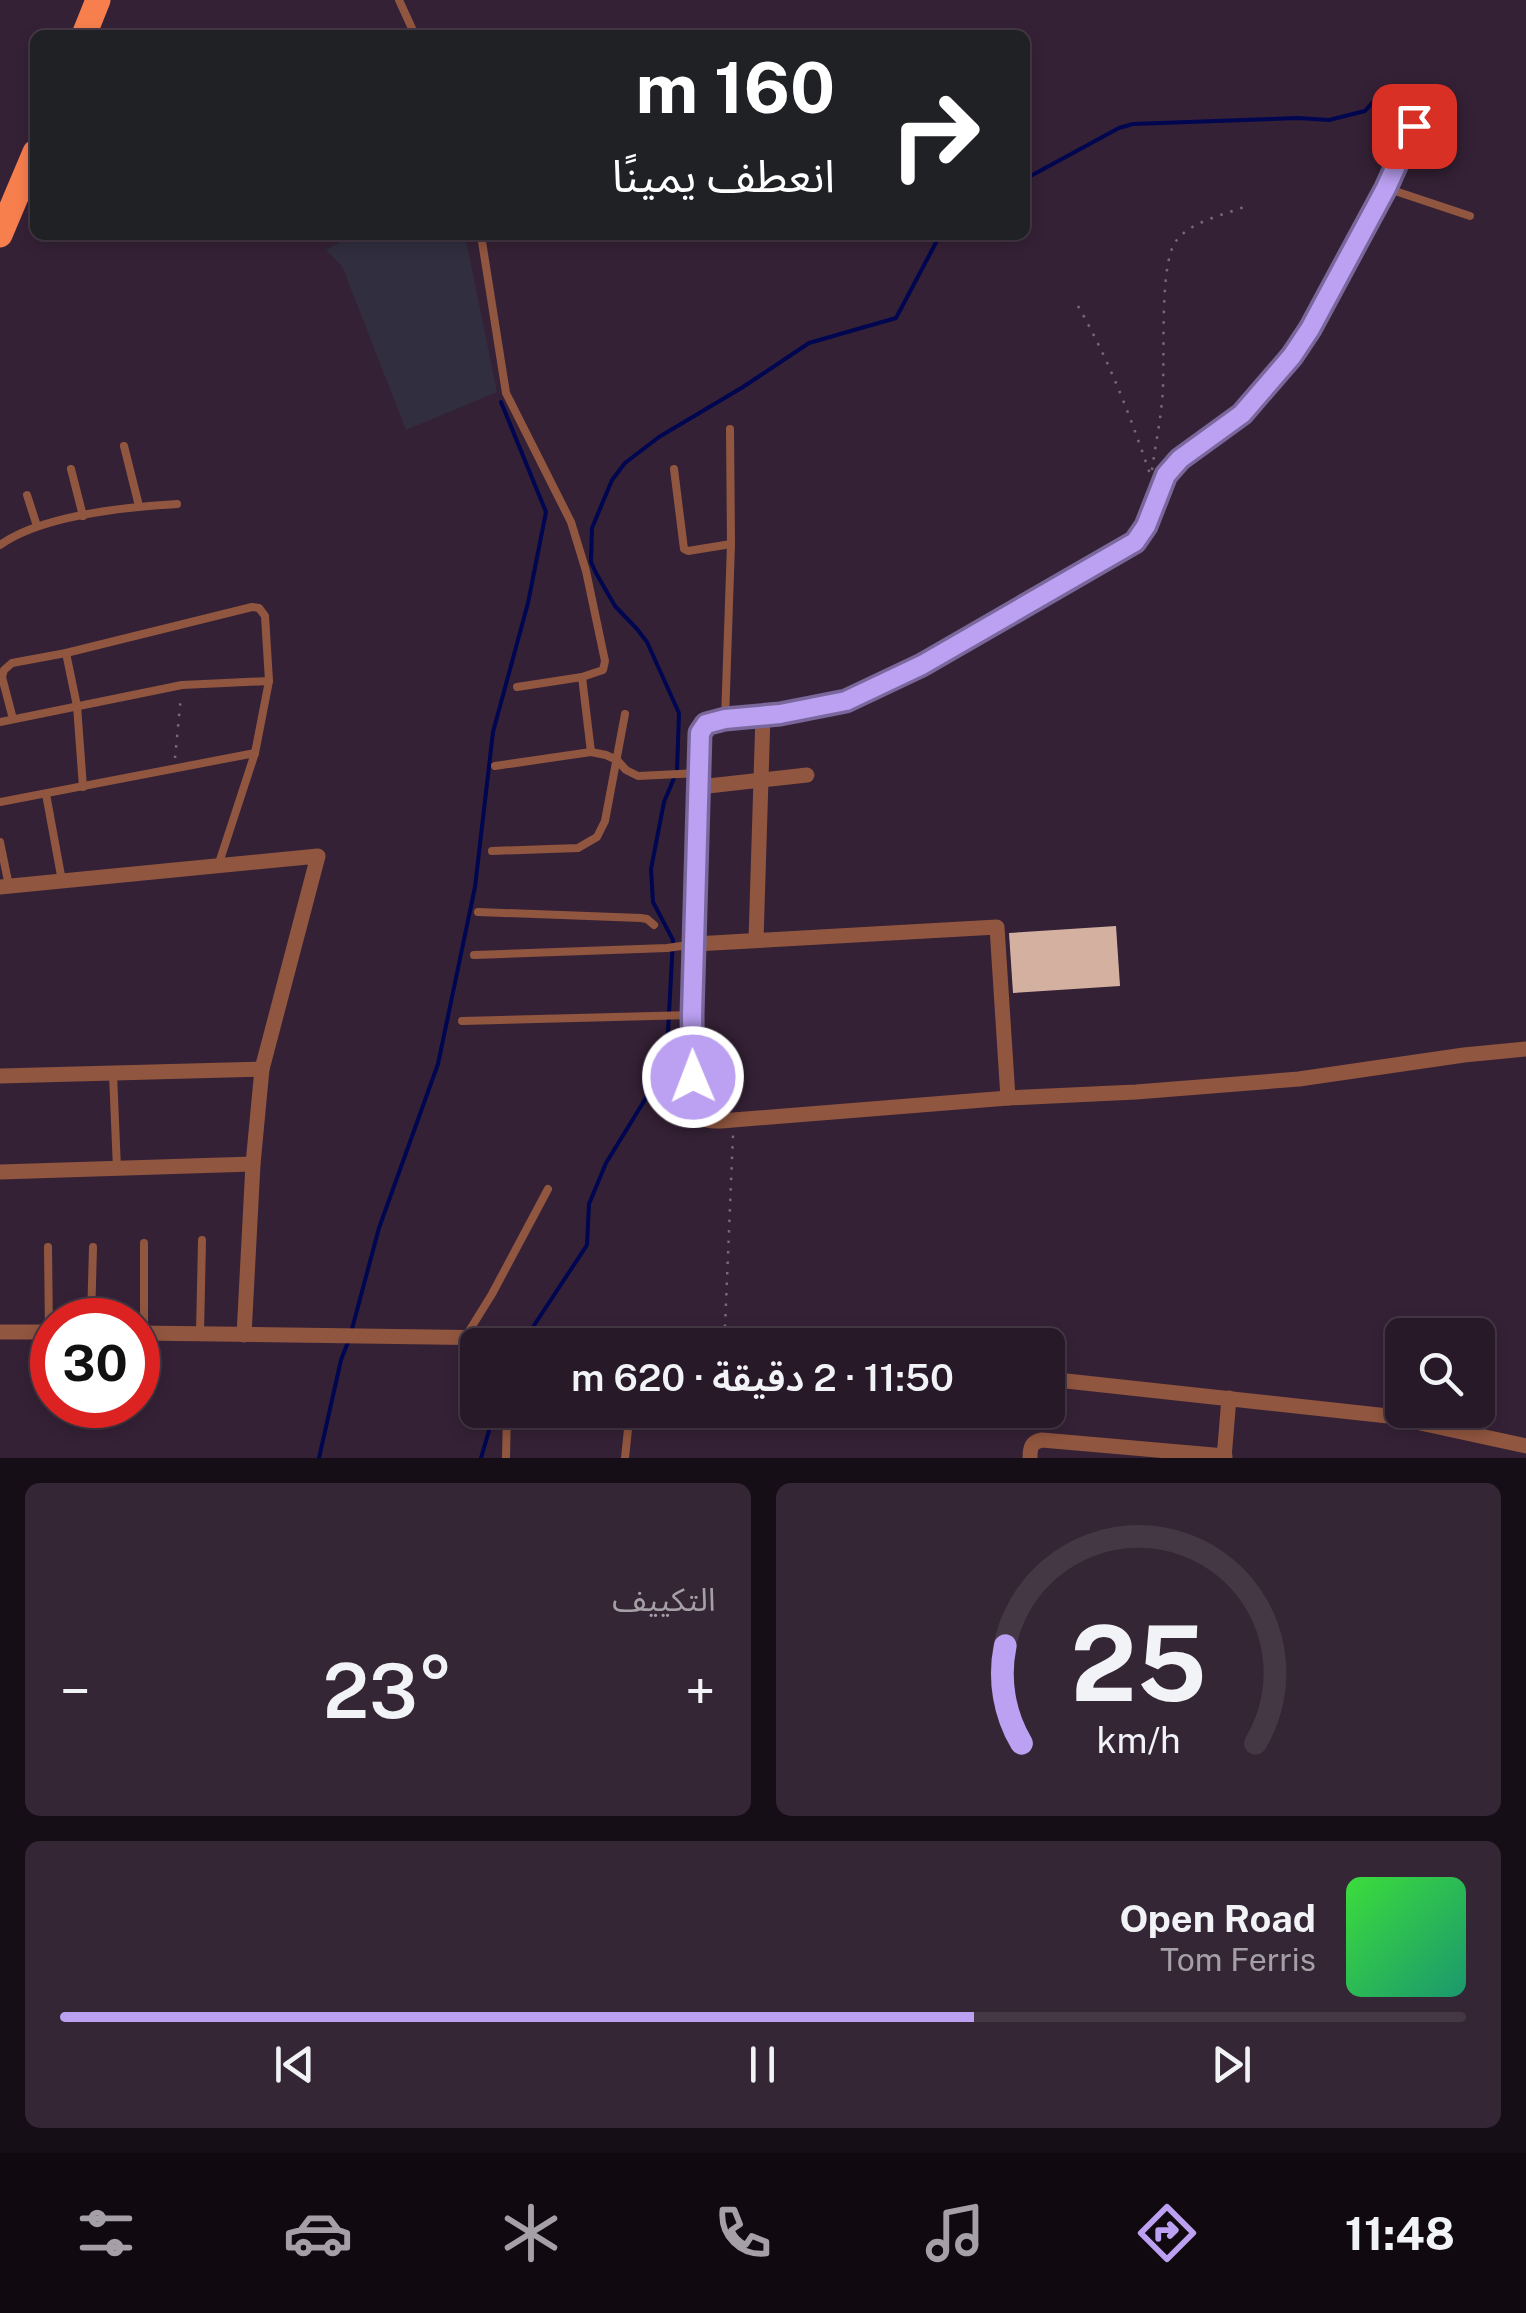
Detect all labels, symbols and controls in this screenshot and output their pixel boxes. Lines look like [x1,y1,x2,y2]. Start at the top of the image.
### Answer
text: 160 m [635,46,835,129]
icon: right [870,70,1000,200]
pin [1372,84,1457,169]
icon: arrive [1387,99,1442,154]
text: انعطف يمينًا [612,149,835,202]
position arrow [641,1025,745,1129]
speed limit sign: 30 [30,1298,160,1428]
map controls [1385,1318,1495,1428]
button: search [1385,1318,1495,1428]
text: 11:50 · 2 دقيقة · 620 m [571,1355,954,1400]
text: التكييف [612,1581,716,1618]
text: 25 [1070,1602,1206,1724]
text: 23° [323,1647,453,1735]
text: − [60,1659,91,1723]
text: + [685,1659,715,1723]
text: km/h [1096,1719,1180,1761]
text: Open Road [1119,1896,1316,1941]
text: Tom Ferris [1160,1941,1316,1978]
icon: previous [267,2037,322,2092]
icon: pause [735,2037,790,2092]
icon: next [1204,2037,1259,2092]
icon: filters [71,2198,141,2268]
icon: car [283,2198,353,2268]
icon: climate [496,2198,566,2268]
icon: phone [708,2198,778,2268]
icon: music [920,2198,990,2268]
icon: directions [1132,2198,1202,2268]
text: 11:48 [1345,2207,1455,2260]

